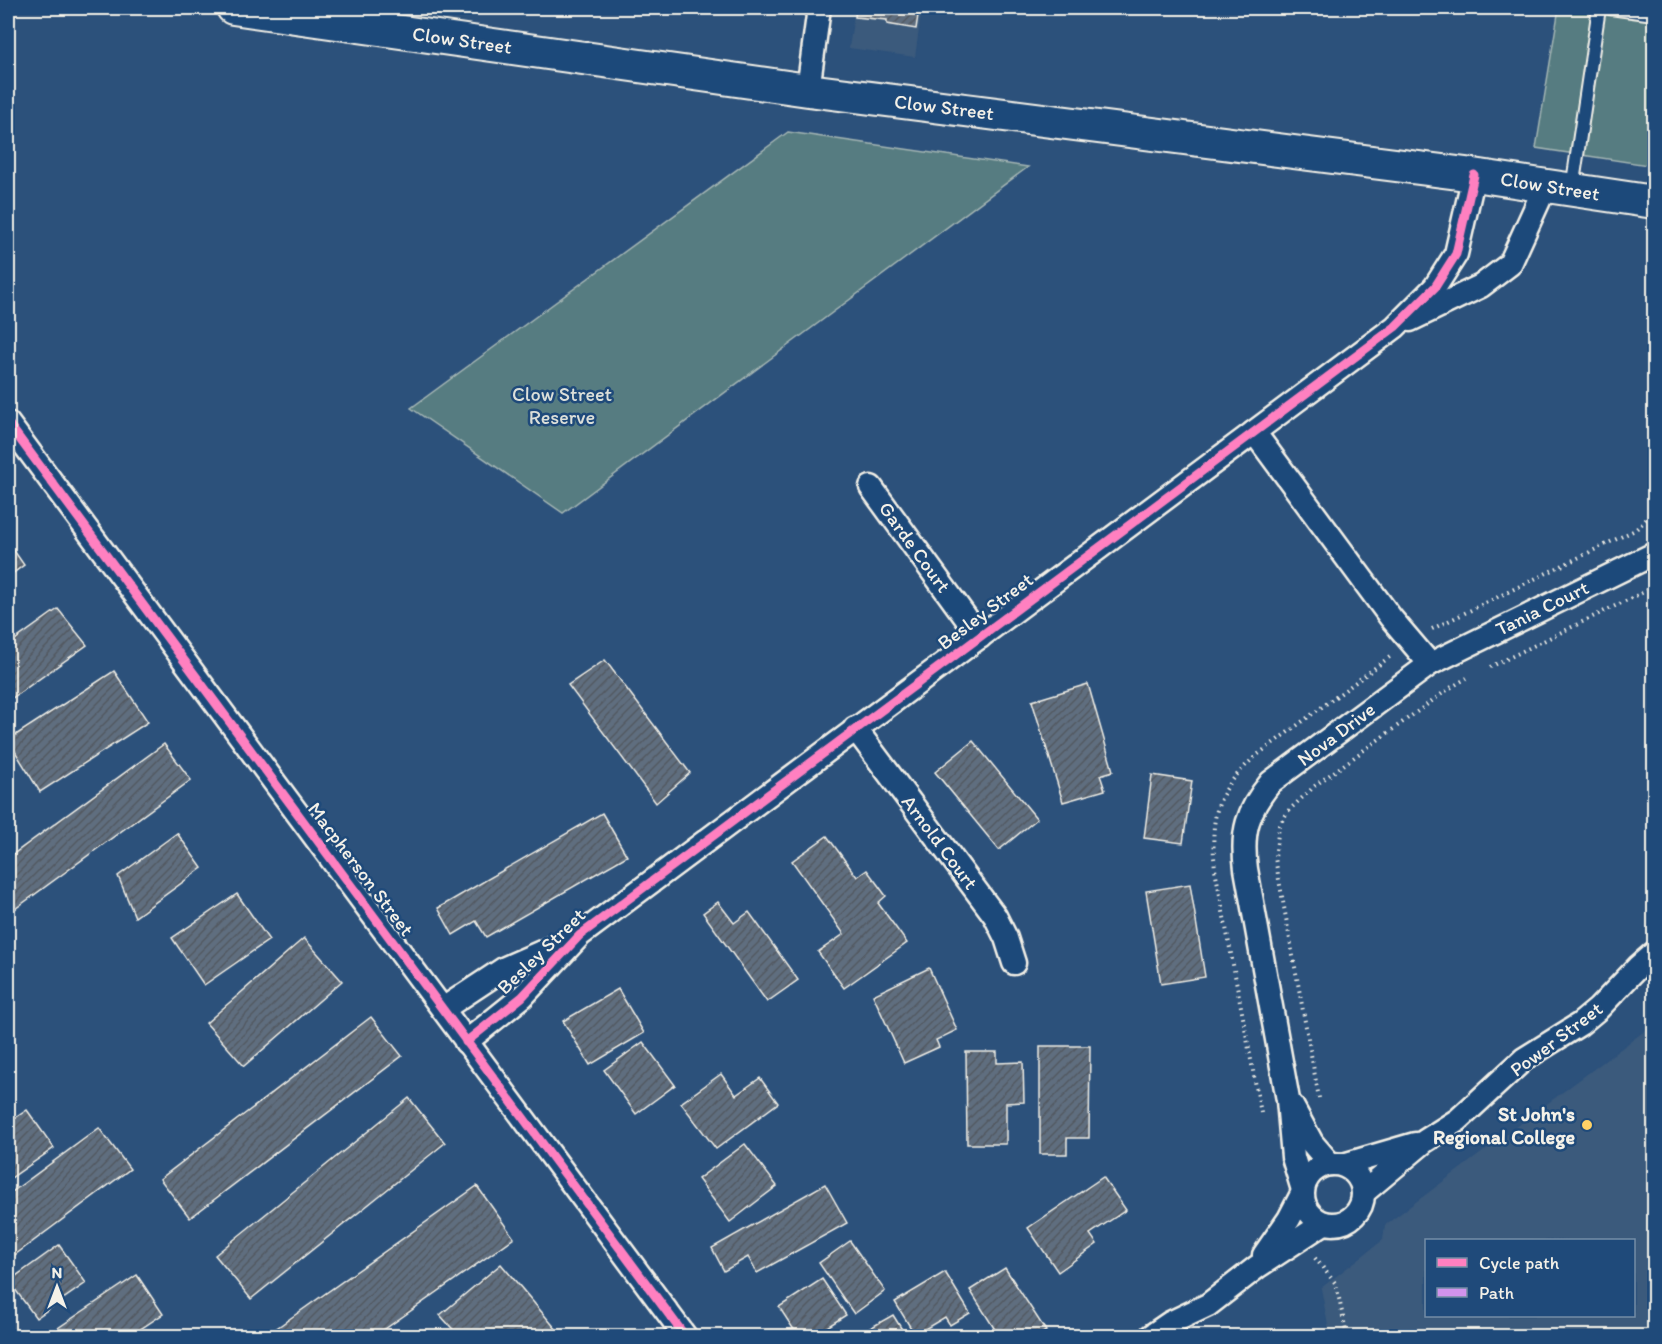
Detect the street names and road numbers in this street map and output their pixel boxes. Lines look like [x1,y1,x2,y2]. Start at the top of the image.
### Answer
street label: Clow Street [411,21,514,59]
street label: Clow Street [893,89,996,125]
street label: Clow Street [1499,166,1602,206]
street label: Garde Court [874,497,956,597]
street label: Besley Street [932,567,1038,655]
street label: Tania Court [1492,575,1593,641]
street label: Nova Drive [1292,697,1380,771]
street label: Arnold Court [897,790,983,894]
street label: Macpherson Street [303,797,419,941]
street label: Besley Street [492,903,590,999]
street label: Power Street [1505,996,1607,1082]

